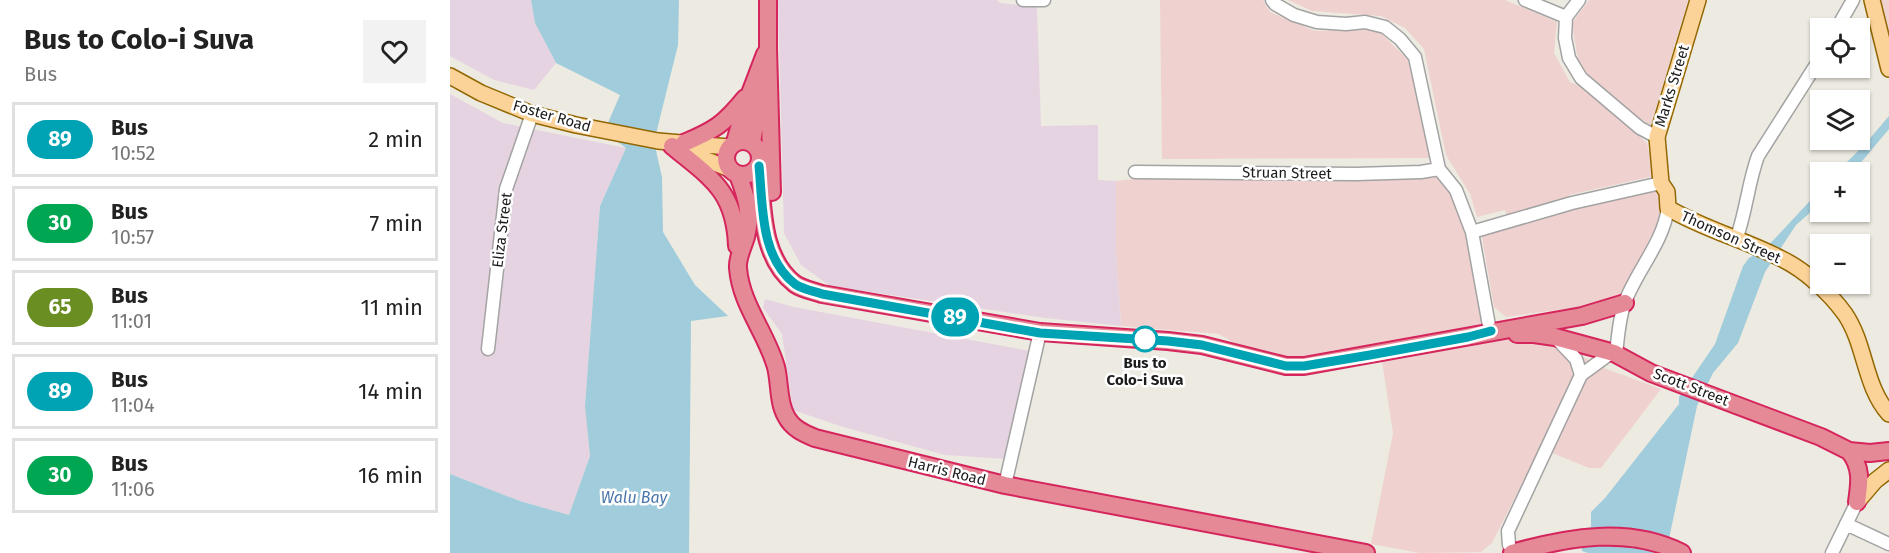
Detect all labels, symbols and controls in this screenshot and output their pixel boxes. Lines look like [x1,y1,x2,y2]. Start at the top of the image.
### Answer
map controls [1810,18,1870,294]
button: locate [1810,18,1870,78]
button: heart [363,20,426,83]
text: Bus to Colo-i Suva [24,23,254,56]
street label: Marks Street [1651,42,1693,129]
text: Bus [24,62,57,86]
button: layers [1810,90,1870,150]
street label: Foster Road [511,96,593,136]
text: Bus [111,114,148,141]
text: 89 [48,126,72,152]
text: 2 min [368,126,423,153]
text: 10:52 [111,141,155,165]
button: + [1810,162,1870,222]
street label: Struan Street [1242,163,1333,183]
street label: Eliza Street [488,191,516,269]
text: Bus [111,198,148,225]
street label: Thomson Street [1678,207,1784,267]
text: 30 [48,210,72,236]
text: 7 min [369,210,423,237]
text: 10:57 [111,225,154,249]
button: − [1810,234,1870,294]
text: Bus [111,282,148,309]
text: 65 [49,294,72,320]
text: 11 min [360,294,423,321]
line badge: 89 [928,298,982,336]
text: 89 [943,304,967,330]
text: 11:01 [111,309,152,333]
marker: Bus to Colo-i Suva [1132,326,1158,352]
place label: Bus to Colo-i Suva [1107,354,1183,389]
street label: Scott Street [1651,364,1732,410]
text: Bus [111,366,148,393]
text: 89 [48,378,72,404]
text: 14 min [358,378,423,405]
text: 11:04 [111,393,155,417]
text: Bus [111,450,148,477]
street label: Harris Road [906,453,988,489]
text: 30 [48,462,72,488]
text: 16 min [358,462,423,489]
text: 11:06 [111,477,155,501]
water label: Walu Bay [601,488,668,507]

